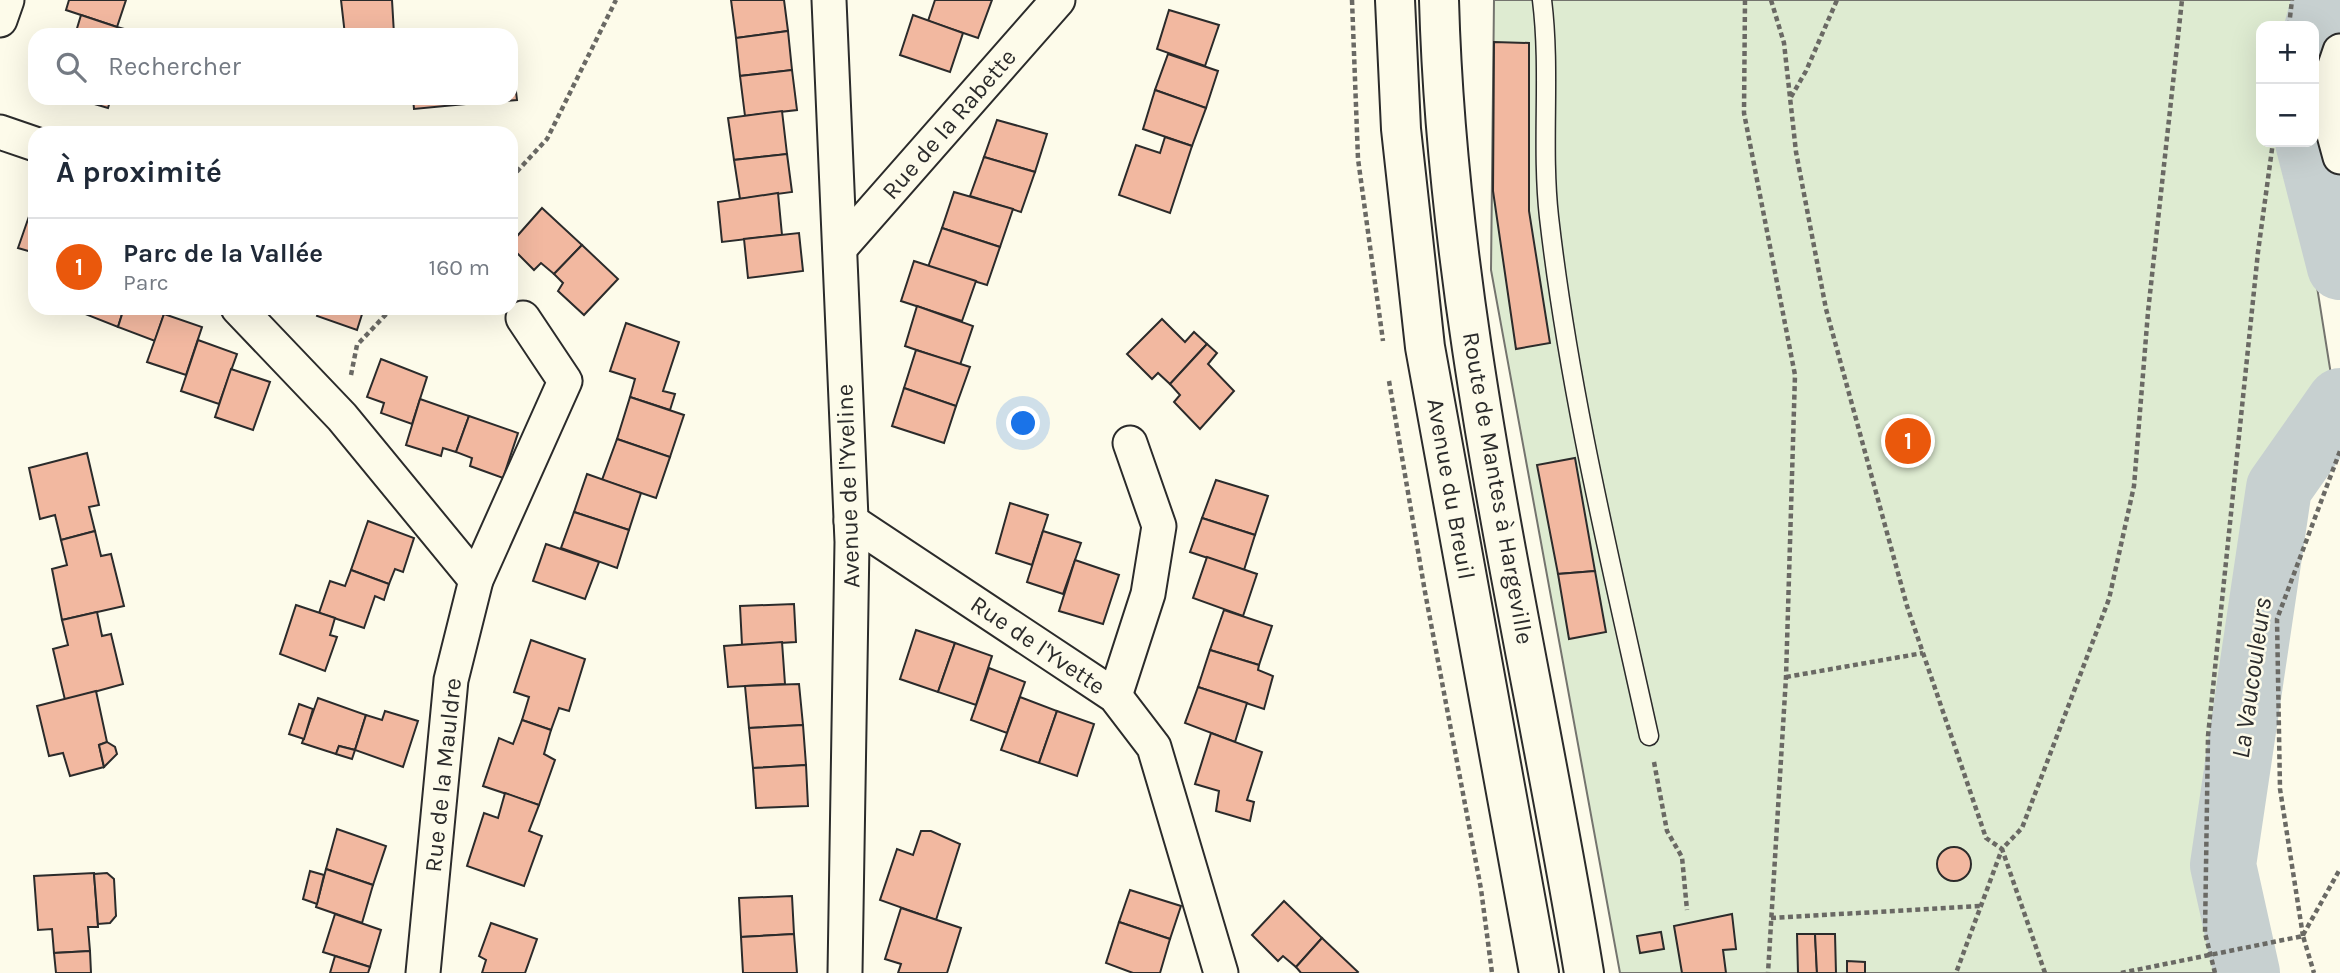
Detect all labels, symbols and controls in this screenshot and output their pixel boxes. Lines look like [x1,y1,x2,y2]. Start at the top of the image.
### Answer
map controls [2256,21,2319,147]
button: + [2256,21,2319,84]
search box [28,28,518,105]
street label: Rue de la Rabette [876,43,1022,205]
icon: search [52,48,90,86]
text: Rechercher [108,51,241,82]
button: − [2256,84,2319,147]
text: À proximité [56,154,222,190]
text: Parc de la Vallée [123,238,323,269]
text: 1 [75,254,83,281]
text: 160 m [429,254,490,281]
text: Parc [123,269,169,296]
street label: Route de Mantes à Hargeville [1457,330,1539,646]
street label: Avenue de l'Yveline [830,384,866,588]
street label: Avenue du Breuil [1421,396,1481,582]
your location [1006,406,1040,440]
pin: 1 [1885,415,1931,467]
street label: Rue de l'Yvette [965,590,1111,700]
water label: La Vaucouleurs [2225,596,2278,761]
street label: Rue de la Mauldre [419,676,467,874]

